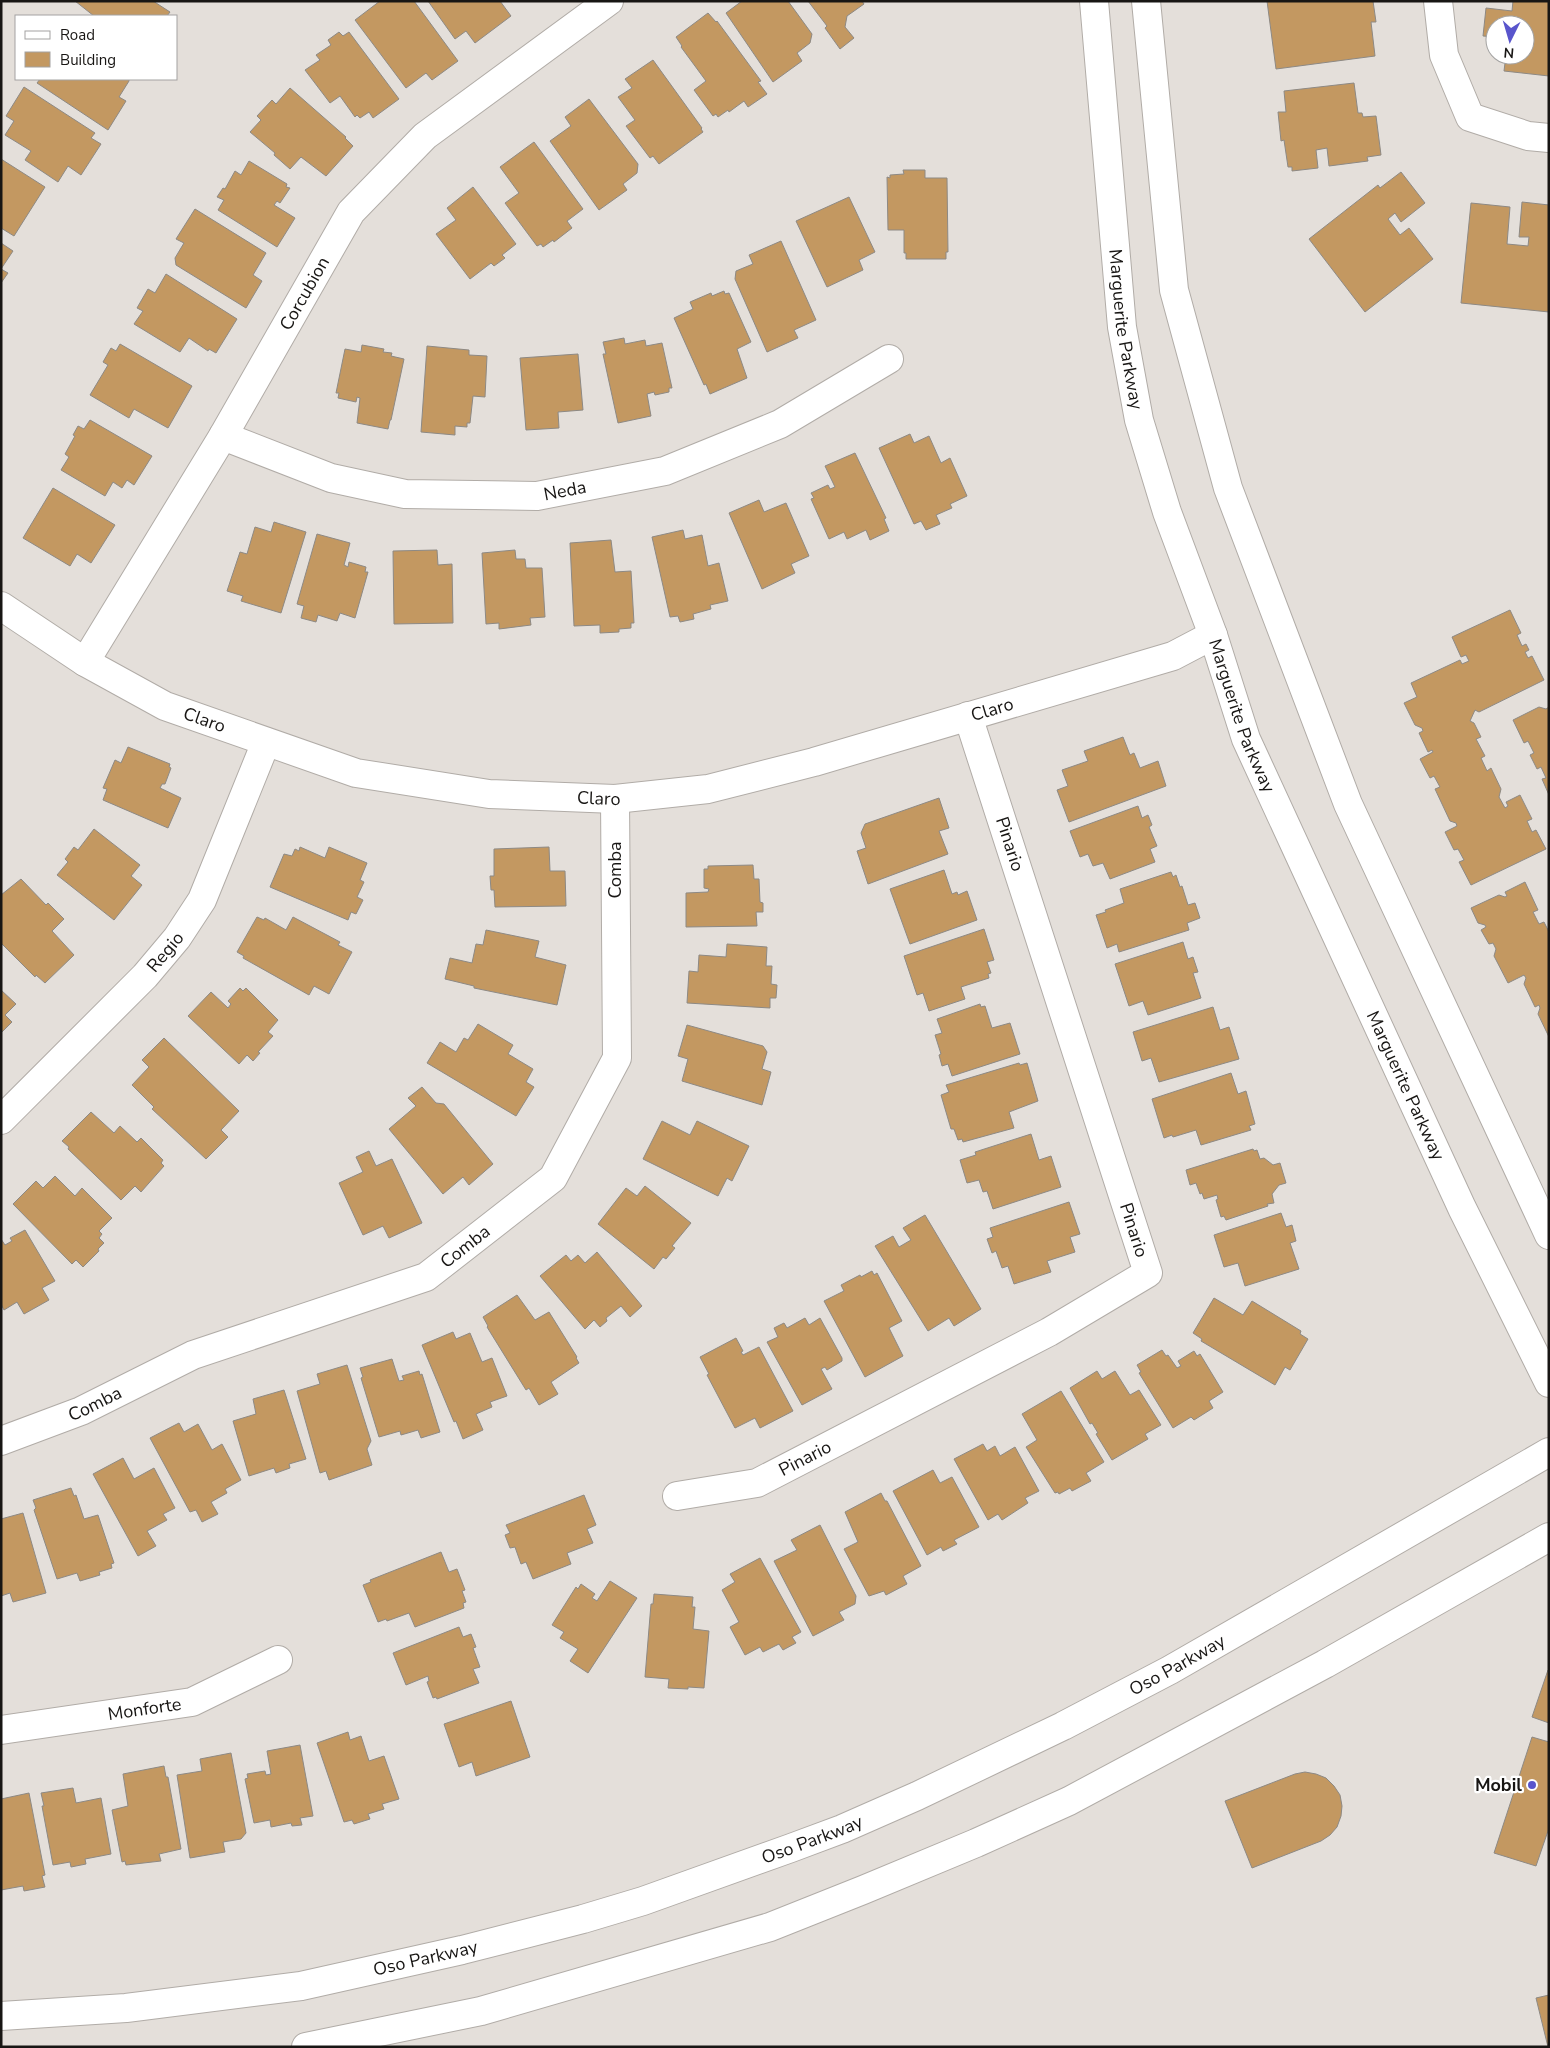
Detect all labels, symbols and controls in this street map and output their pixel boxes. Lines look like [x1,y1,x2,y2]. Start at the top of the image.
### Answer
legend [15,15,178,80]
north arrow [1485,15,1535,65]
text: Road [60,25,95,45]
text: N [1503,43,1515,62]
text: Building [60,50,116,70]
street label: Marguerite Parkway [1103,248,1149,412]
street label: Corcubion [274,252,335,335]
street label: Neda [541,475,588,506]
street label: Marguerite Parkway [1203,636,1281,797]
street label: Claro [968,692,1016,727]
street label: Claro [180,701,229,738]
street label: Claro [576,785,622,811]
street label: Pinario [990,814,1030,874]
street label: Comba [603,842,627,898]
street label: Regio [141,927,189,977]
street label: Marguerite Parkway [1361,1007,1451,1165]
street label: Pinario [1114,1200,1154,1260]
street label: Comba [435,1220,495,1273]
street label: Comba [65,1381,126,1427]
street label: Pinario [775,1435,835,1482]
street label: Oso Parkway [1125,1628,1230,1701]
street label: Monforte [106,1692,183,1726]
place label: Mobil [1475,1773,1522,1797]
marker: Mobil [1526,1779,1538,1791]
street label: Oso Parkway [758,1809,867,1870]
street label: Oso Parkway [371,1934,481,1982]

